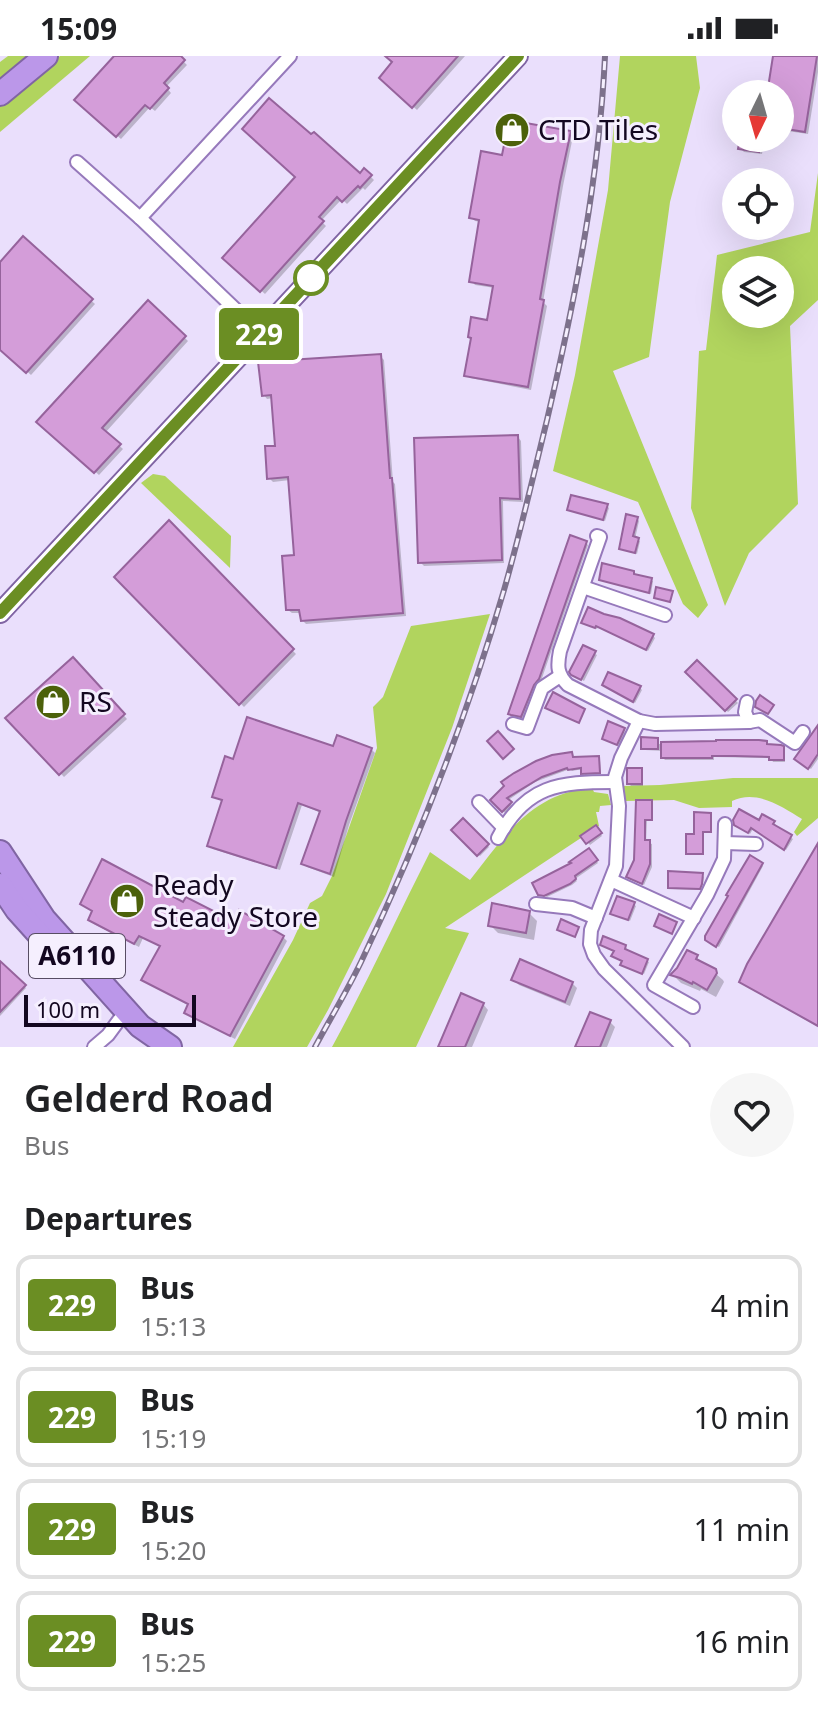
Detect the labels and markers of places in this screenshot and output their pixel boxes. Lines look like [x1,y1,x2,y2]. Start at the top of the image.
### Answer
place label: CTD Tiles [538,110,658,148]
shop icon: CTD Tiles [493,111,531,149]
unlabelled marker [294,261,328,295]
place label: RS [79,682,112,720]
shop icon: RS [34,683,72,721]
place label: Ready Steady Store [153,865,318,935]
shop icon: Ready Steady Store [108,882,146,920]

